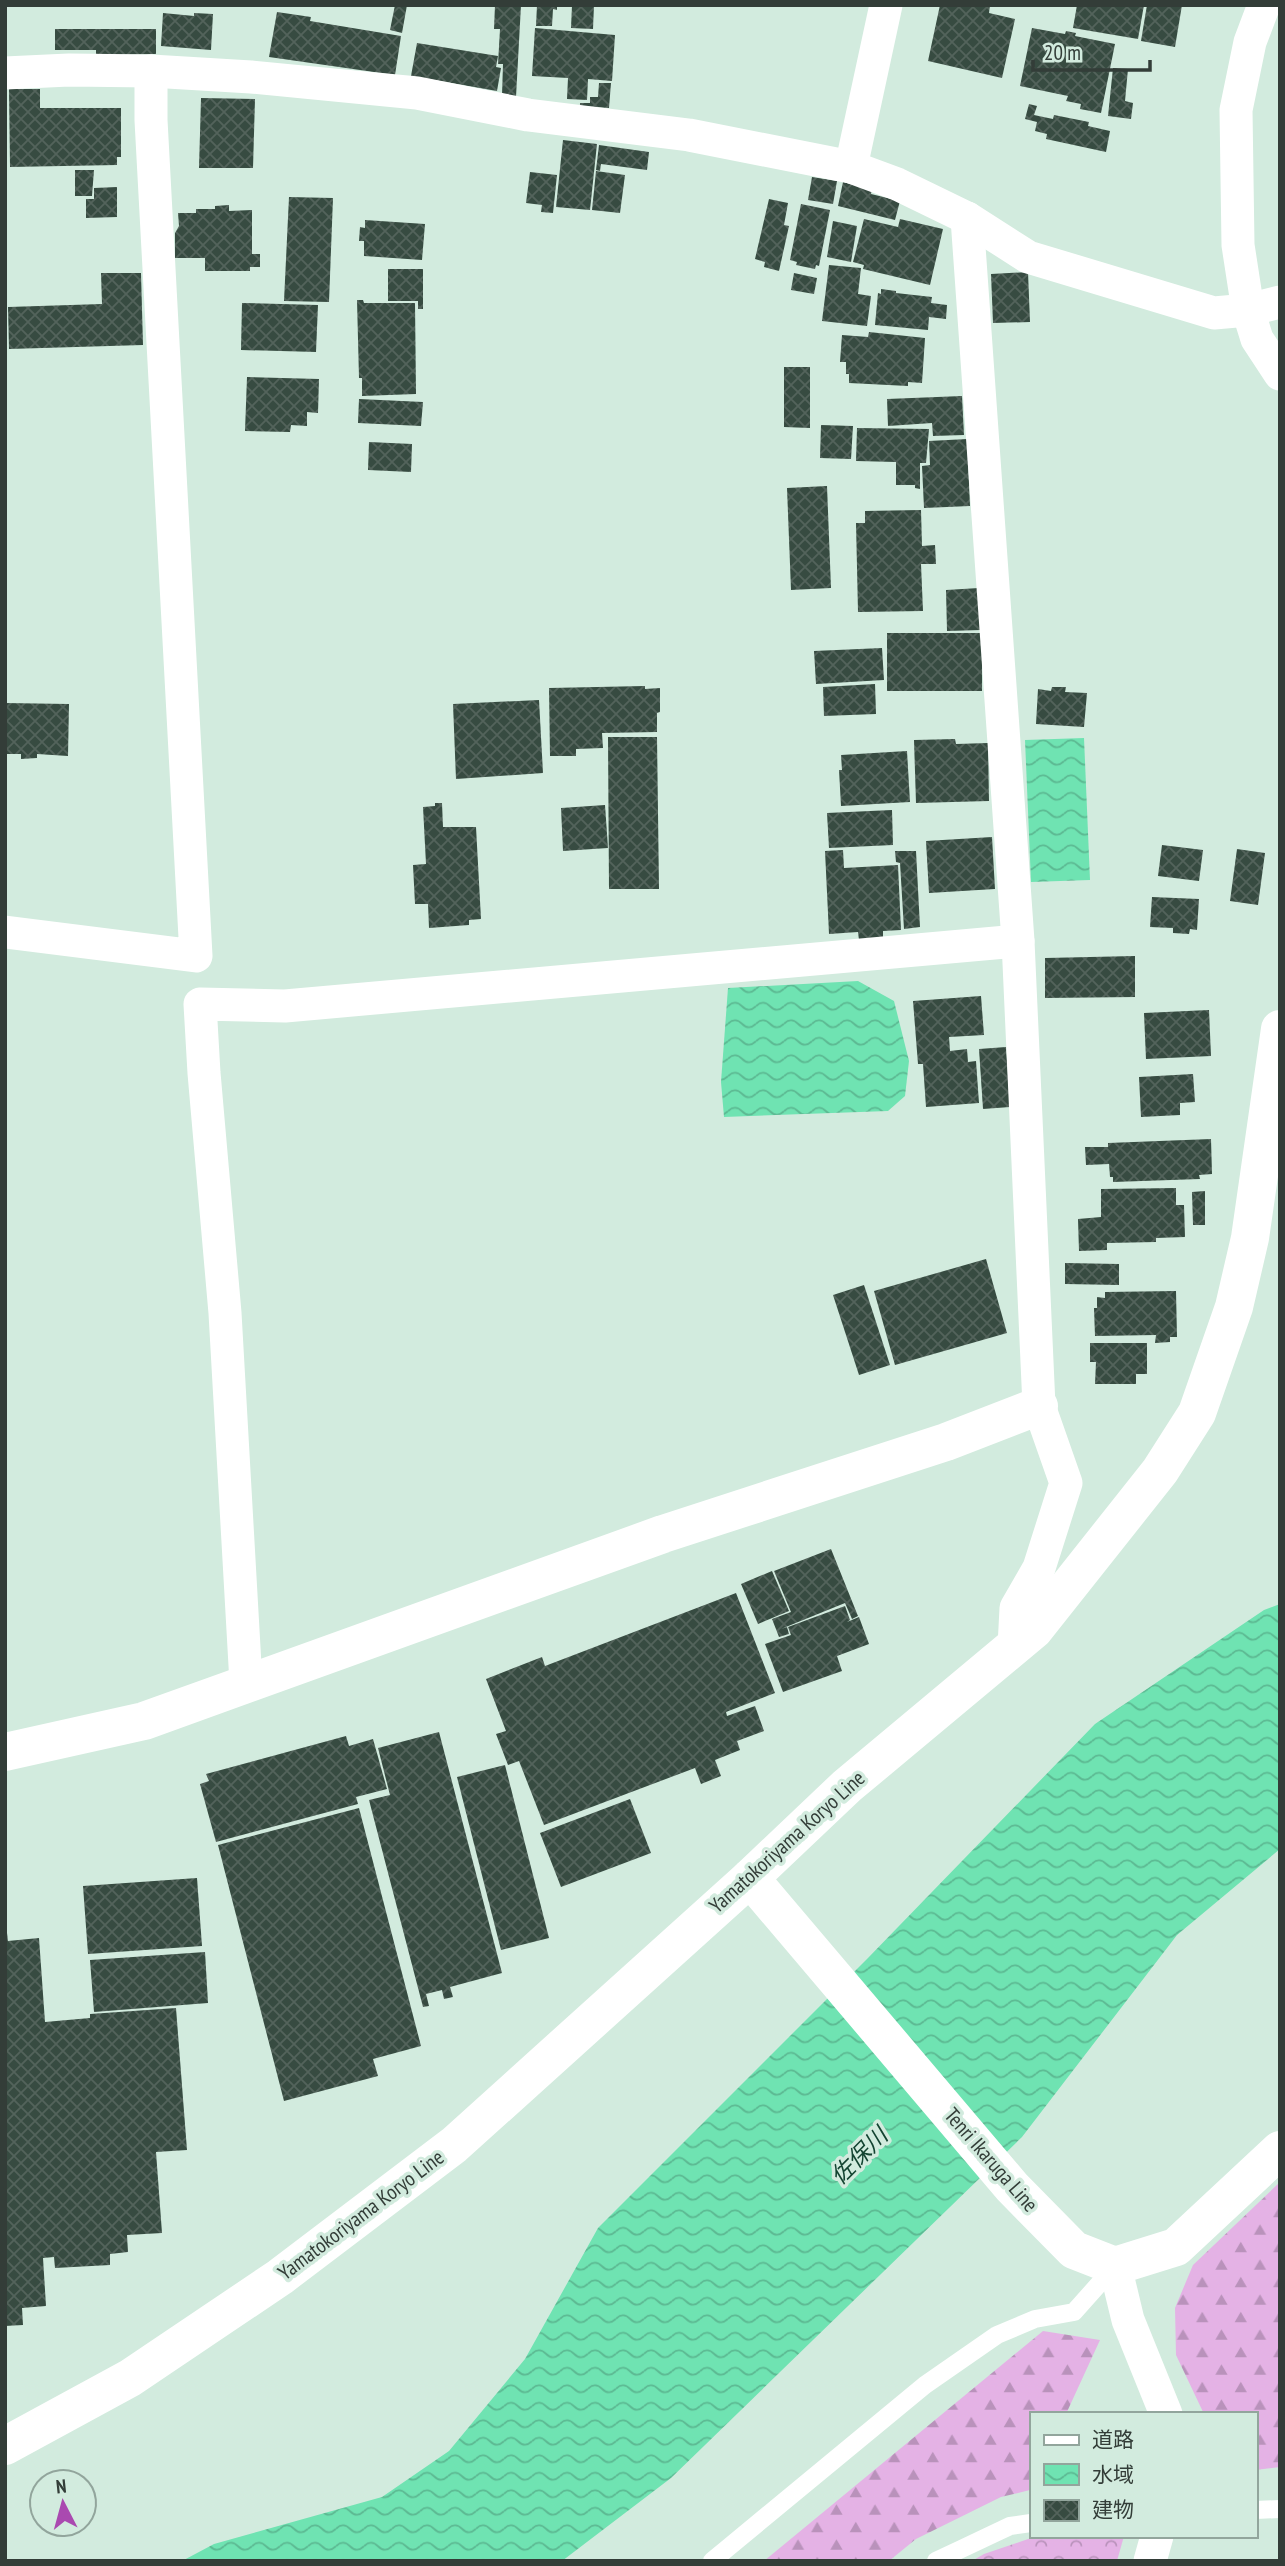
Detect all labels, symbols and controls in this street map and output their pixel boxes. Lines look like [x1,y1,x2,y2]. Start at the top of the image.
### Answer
scale bar [1033,28,1150,72]
text: 20 m [1044,39,1081,66]
street label: Yamatokoriyama Koryo Line [703,1764,870,1919]
street label: Tenri Ikaruga Line [939,2102,1044,2217]
water label: 佐保川 [824,2119,895,2190]
street label: Yamatokoriyama Koryo Line [272,2143,449,2286]
legend [1030,2412,1257,2538]
text: 道路 [1092,2426,1134,2453]
text: 水域 [1092,2461,1134,2488]
north arrow [28,2468,98,2538]
text: N [55,2474,68,2499]
text: 建物 [1092,2496,1134,2523]

